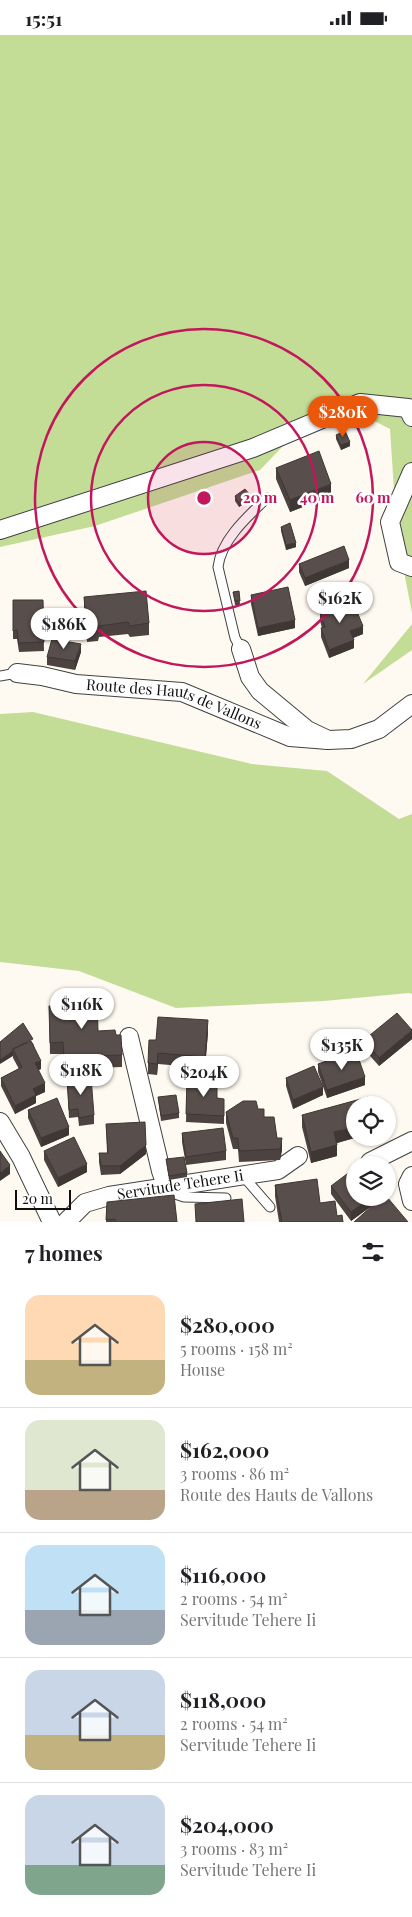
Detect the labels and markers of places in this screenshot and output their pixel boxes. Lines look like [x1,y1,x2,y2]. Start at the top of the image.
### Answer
pin: $280K [308,395,378,438]
centre of rings [195,489,213,507]
pin: $162K [305,581,375,624]
pin: $186K [29,607,99,650]
pin: $116K [47,987,117,1030]
pin: $135K [307,1029,377,1071]
pin: $118K [46,1053,116,1096]
pin: $204K [169,1055,239,1098]

